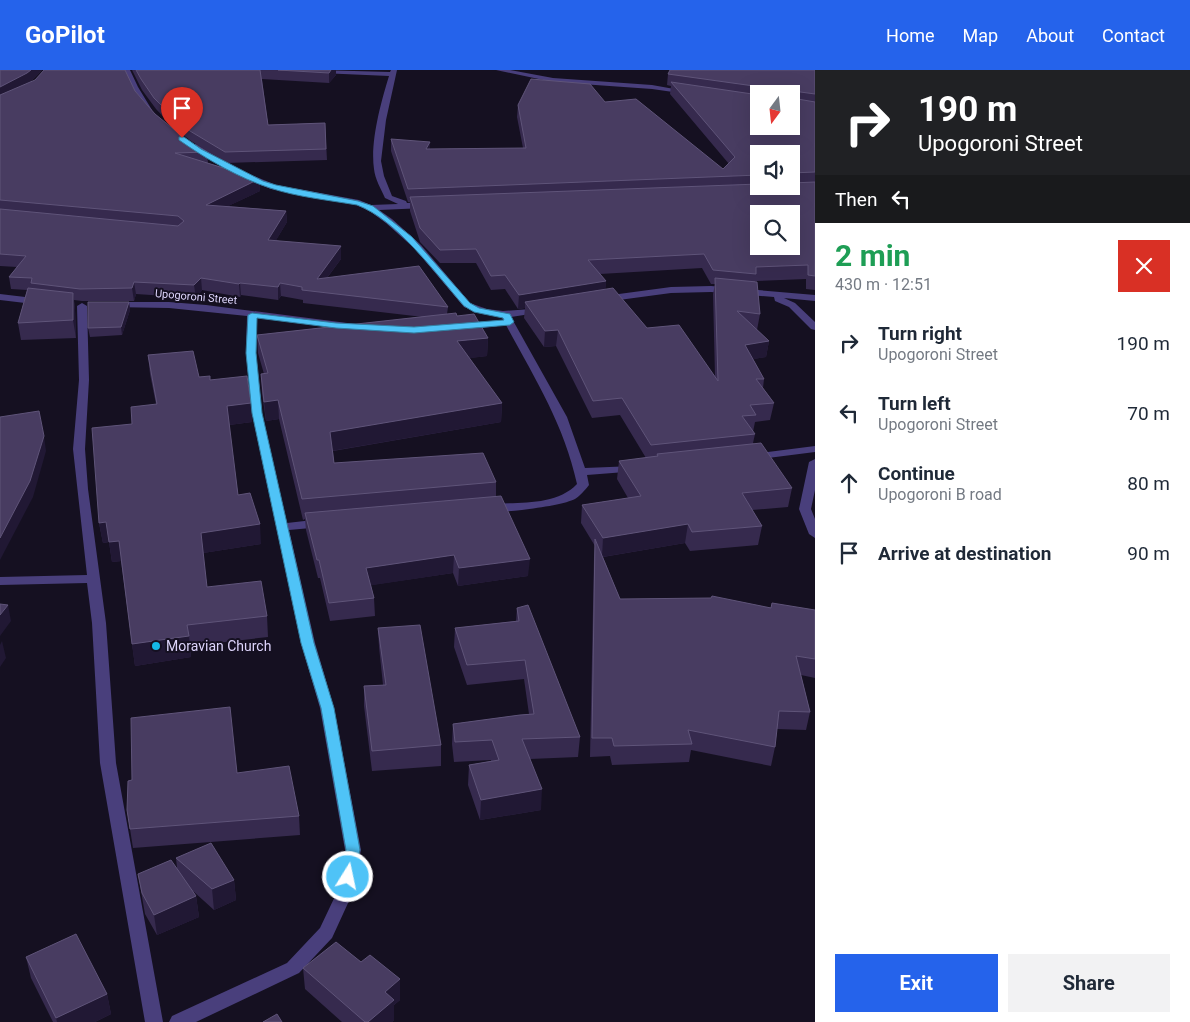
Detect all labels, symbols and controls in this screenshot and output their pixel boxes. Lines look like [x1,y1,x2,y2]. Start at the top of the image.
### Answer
text: GoPilot [25,21,105,49]
text: Home [886,25,935,46]
text: Map [963,25,998,46]
text: About [1026,25,1074,46]
text: Contact [1102,25,1165,46]
north arrow [750,85,800,135]
map controls [750,85,800,255]
pin [161,87,203,138]
text: 190 m [918,89,1017,130]
icon: right [835,90,900,155]
icon: arrive [168,94,196,122]
text: Upogoroni Street [918,131,1083,156]
button: sound [750,145,800,195]
icon: left [887,185,915,213]
text: Then [835,188,877,211]
button: search [750,205,800,255]
text: 2 min [835,238,910,273]
button: close [1118,240,1170,292]
text: 430 m · 12:51 [835,275,932,294]
street label: Upogoroni Street [154,287,238,307]
text: Turn right [878,322,962,345]
icon: right [835,329,863,357]
text: 190 m [1117,332,1170,355]
text: Upogoroni Street [878,345,998,364]
text: Turn left [878,392,951,415]
icon: left [835,399,863,427]
text: 70 m [1127,402,1170,425]
text: Upogoroni Street [878,415,998,434]
text: Continue [878,462,955,485]
icon: ahead [835,469,863,497]
text: 80 m [1127,472,1170,495]
text: Upogoroni B road [878,485,1002,504]
icon: arrive [835,539,863,567]
text: Arrive at destination [878,542,1051,565]
text: 90 m [1127,542,1170,565]
place label: Moravian Church [166,638,271,654]
marker: Moravian Church [150,640,162,652]
position arrow [321,850,373,902]
button: Exit [835,954,998,1012]
button: Share [1008,954,1170,1012]

